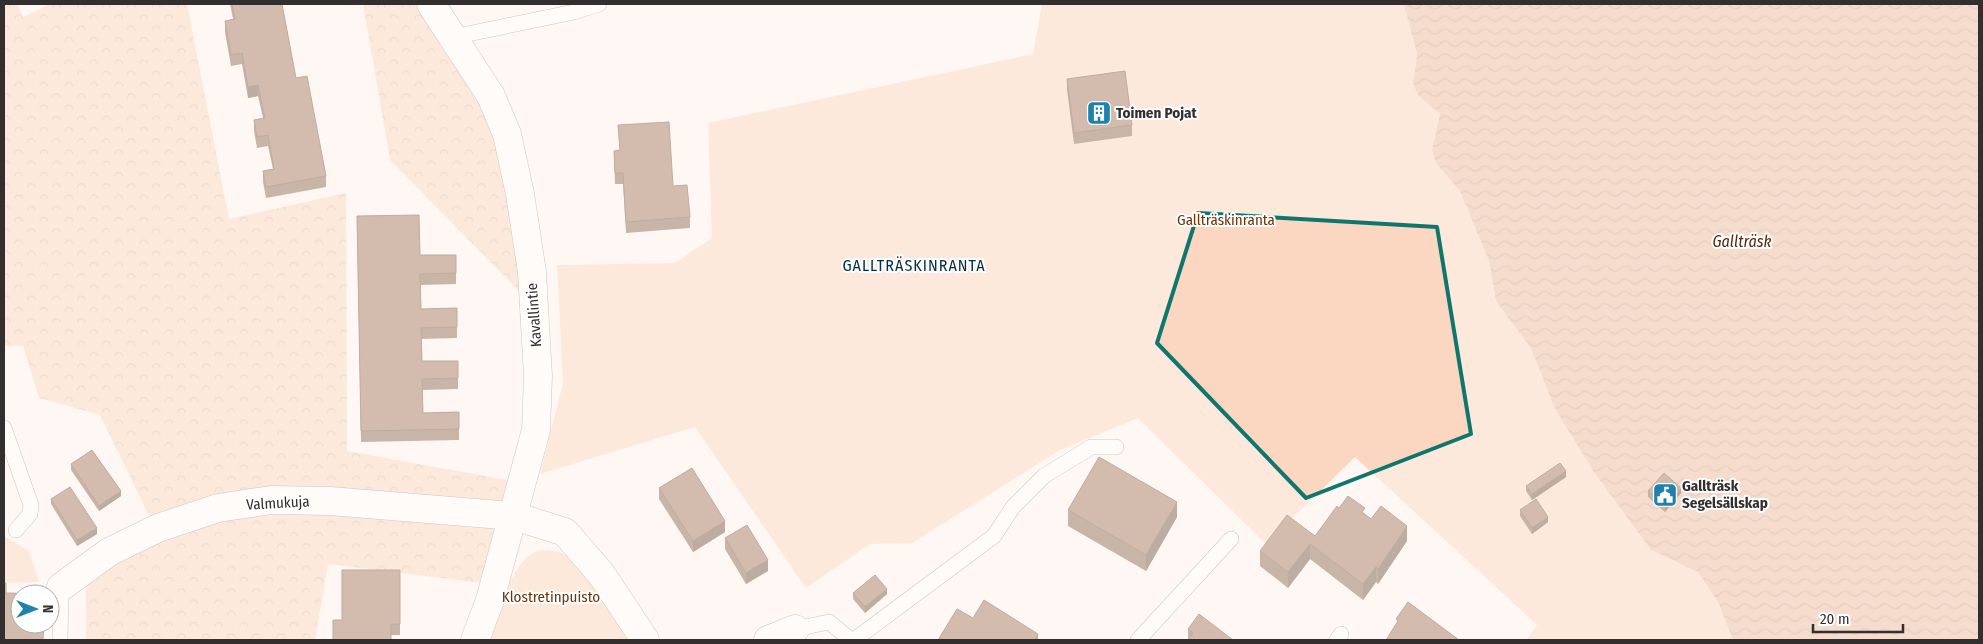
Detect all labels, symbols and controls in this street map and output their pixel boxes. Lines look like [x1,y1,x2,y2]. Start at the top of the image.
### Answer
building icon: Toimen Pojat [1086,100,1112,126]
place label: Toimen Pojat [1116,104,1198,122]
park label: Gallträskinranta [1177,211,1275,229]
water label: Gallträsk [1712,232,1772,251]
district label: GALLTRÄSKINRANTA [842,256,986,275]
street label: Kavallintie [523,282,545,348]
place label: Gallträsk Segelsällskap [1682,477,1768,512]
public building icon: Gallträsk Segelsällskap [1652,482,1678,508]
street label: Valmukuja [246,492,310,514]
north arrow [10,584,60,634]
park label: Klostretinpuisto [502,588,600,606]
scale bar [1813,602,1903,634]
text: N [39,605,56,613]
text: 20 m [1820,610,1850,628]

